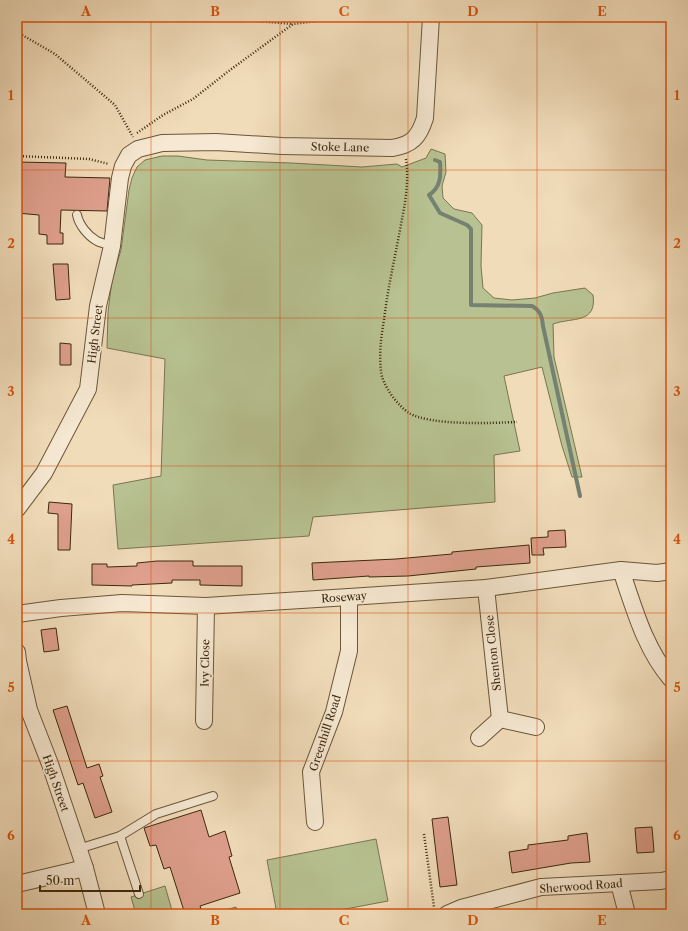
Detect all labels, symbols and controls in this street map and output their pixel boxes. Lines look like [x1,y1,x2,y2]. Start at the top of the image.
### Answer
text: A [80,3,92,19]
text: B [210,3,220,19]
text: C [339,3,349,19]
text: D [467,3,479,19]
text: E [597,3,607,19]
text: 1 [8,87,14,103]
text: 1 [674,87,680,103]
street label: Stoke Lane [311,139,369,155]
text: 2 [7,235,15,251]
text: 2 [673,235,681,251]
street label: High Street [84,303,106,364]
text: 3 [7,383,15,399]
text: 3 [673,383,681,399]
text: 4 [7,531,15,547]
text: 4 [673,531,681,547]
street label: Roseway [321,588,368,606]
street label: Shenton Close [482,614,504,692]
street label: Ivy Close [198,639,212,687]
text: 5 [7,679,15,695]
text: 5 [673,679,681,695]
street label: Greenhill Road [306,693,344,773]
street label: High Street [40,753,72,814]
text: 6 [7,827,15,843]
text: 6 [673,827,681,843]
scale bar [40,867,140,893]
text: 50 m [46,873,75,888]
street label: Sherwood Road [539,876,623,896]
text: A [80,912,92,928]
text: B [210,912,220,928]
text: C [339,912,349,928]
text: D [467,912,479,928]
text: E [597,912,607,928]

